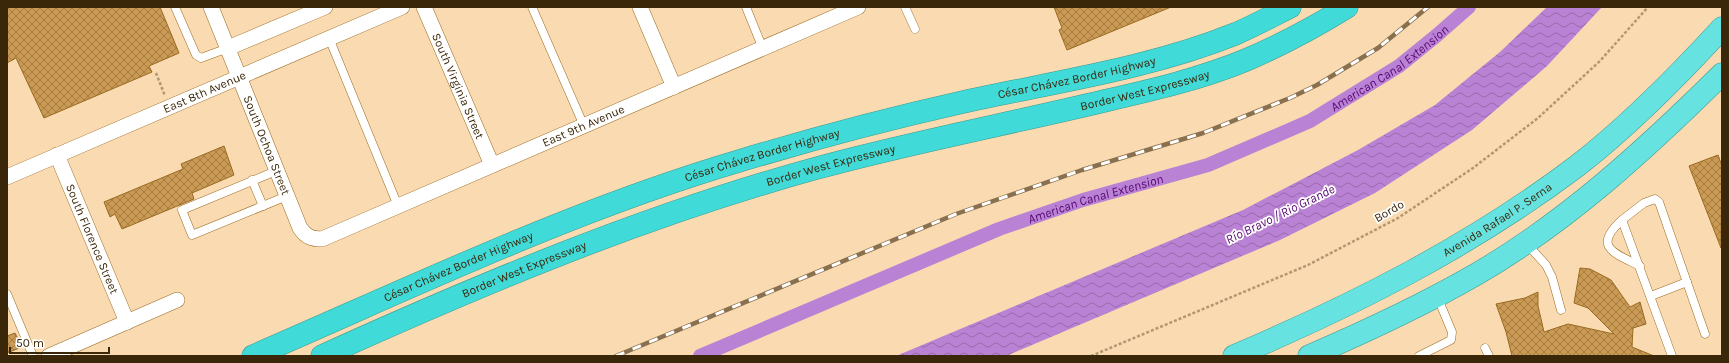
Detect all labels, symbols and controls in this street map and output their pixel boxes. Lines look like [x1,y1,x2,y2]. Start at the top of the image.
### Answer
water label: American Canal Extension [1327,21,1451,114]
street label: South Virginia Street [429,31,487,142]
street label: César Chávez Border Highway [996,53,1158,101]
street label: Border West Expressway [1079,67,1212,113]
street label: East 8th Avenue [161,68,248,116]
street label: South Ochoa Street [240,93,293,197]
street label: East 9th Avenue [540,102,627,150]
street label: César Chávez Border Highway [683,126,842,185]
street label: Border West Expressway [764,141,897,189]
water label: American Canal Extension [1026,170,1165,226]
street label: Avenida Rafael P. Serna [1440,180,1555,260]
water label: Río Bravo / Rio Grande [1223,181,1337,247]
street label: South Florence Street [63,182,122,296]
street label: Bordo [1372,197,1406,225]
street label: César Chávez Border Highway [382,228,535,305]
street label: Border West Expressway [460,238,589,301]
scale bar [10,329,109,355]
text: 50 m [16,336,44,350]

